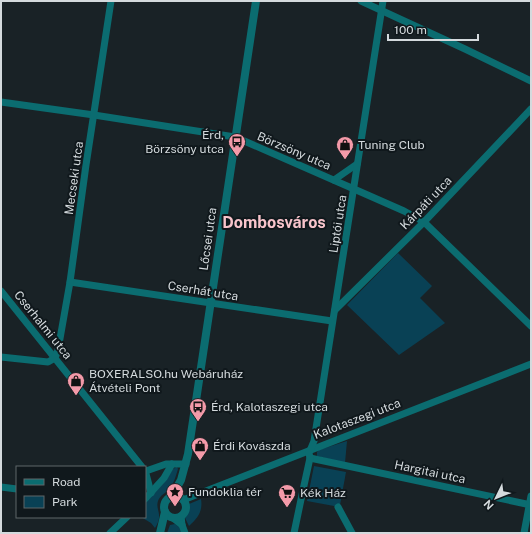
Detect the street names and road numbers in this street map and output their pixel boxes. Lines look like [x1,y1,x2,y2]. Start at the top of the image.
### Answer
street label: Börzsöny utca [255,129,333,173]
street label: Mecseki utca [62,140,86,216]
street label: Kárpáti utca [397,174,455,232]
street label: Liptói utca [327,194,349,254]
street label: Lőcsei utca [197,207,219,271]
street label: Cserhát utca [167,279,239,303]
street label: Cserhalmi utca [11,288,75,362]
street label: Kalotaszegi utca [311,396,403,442]
street label: Hargitai utca [393,458,467,486]

